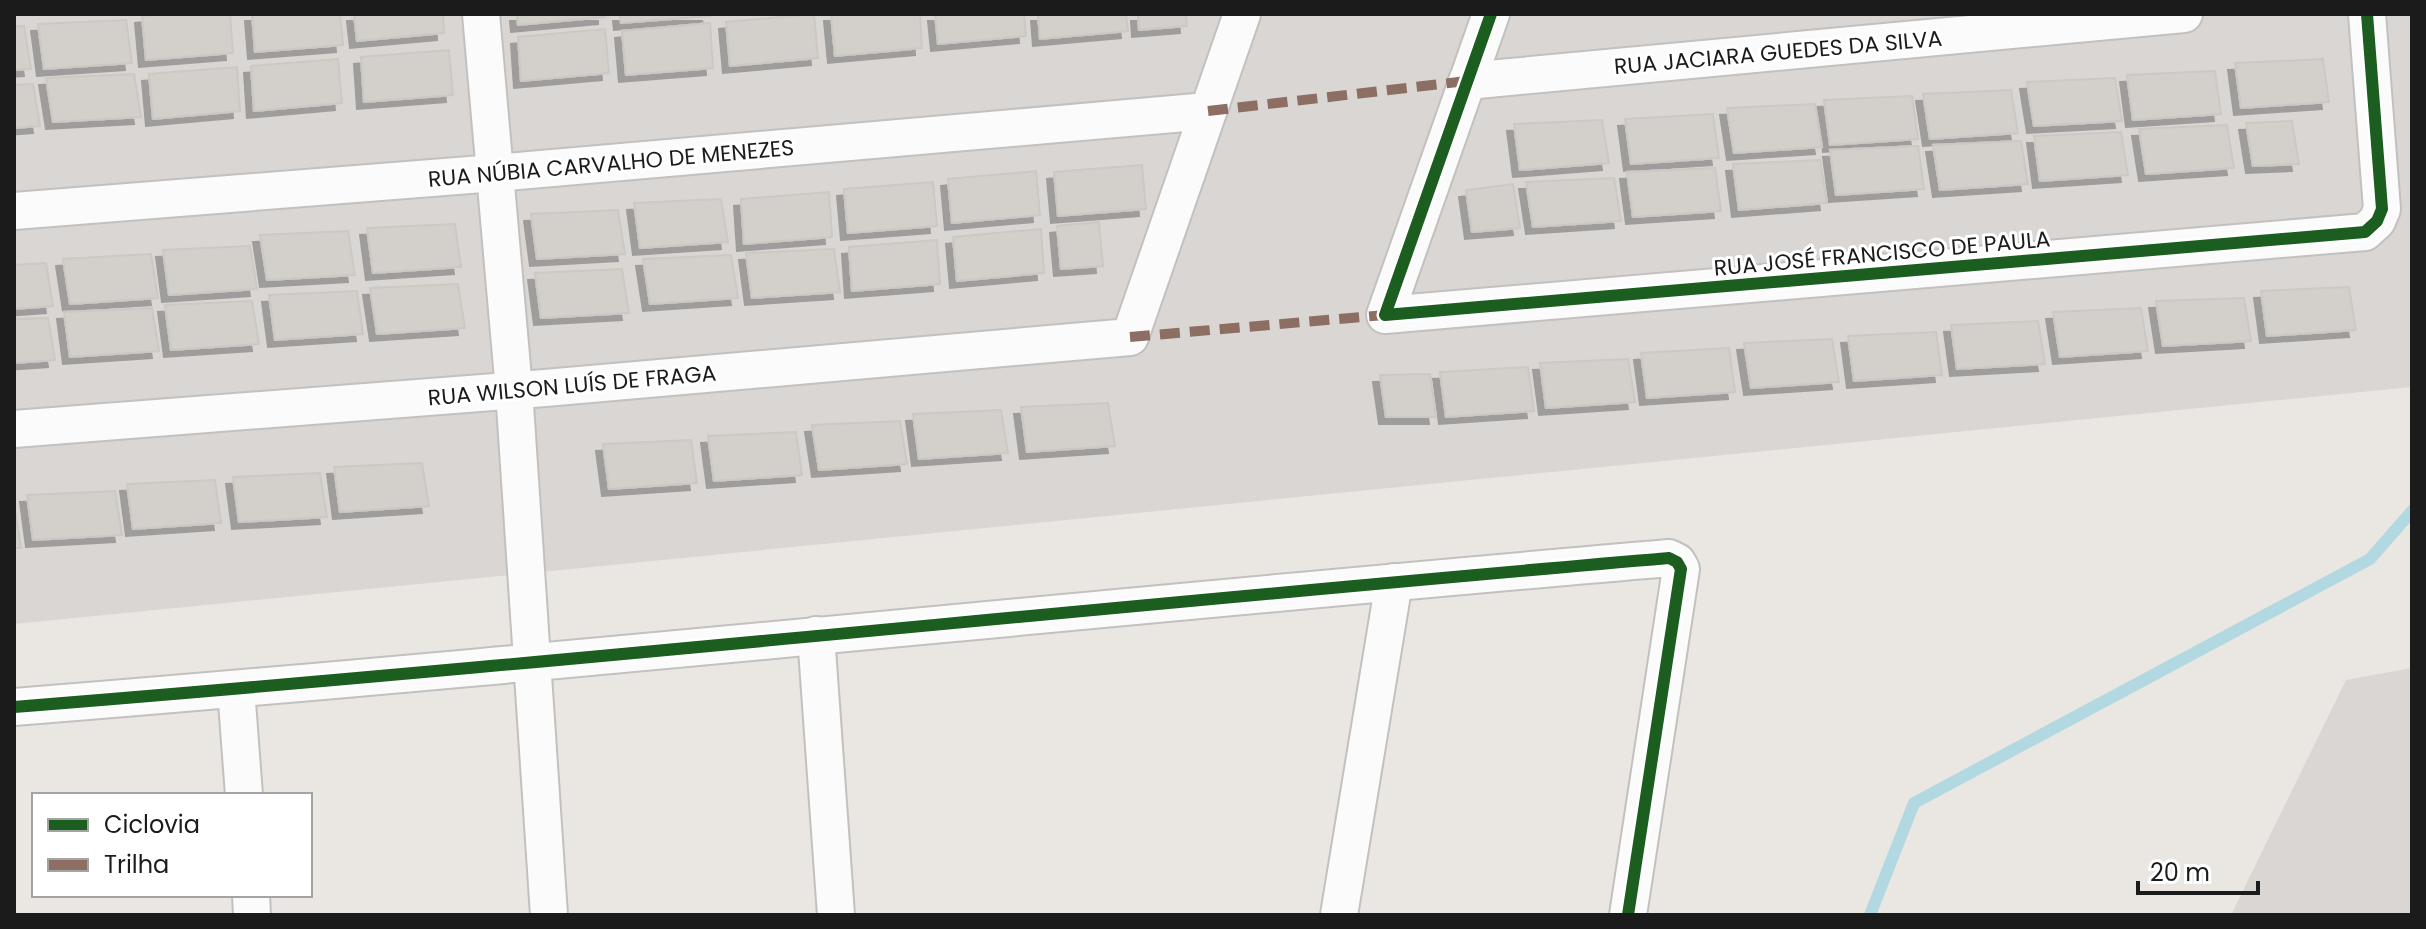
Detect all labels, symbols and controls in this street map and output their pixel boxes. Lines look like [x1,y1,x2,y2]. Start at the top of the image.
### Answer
street label: RUA JACIARA GUEDES DA SILVA [1613,23,1944,82]
street label: RUA NÚBIA CARVALHO DE MENEZES [427,132,795,195]
street label: RUA JOSÉ FRANCISCO DE PAULA [1713,223,2052,284]
street label: RUA WILSON LUÍS DE FRAGA [427,357,718,414]
legend [32,793,312,897]
text: Ciclovia [104,808,200,841]
scale bar [2138,845,2258,895]
text: Trilha [104,848,169,881]
text: 20 m [2150,856,2210,889]

